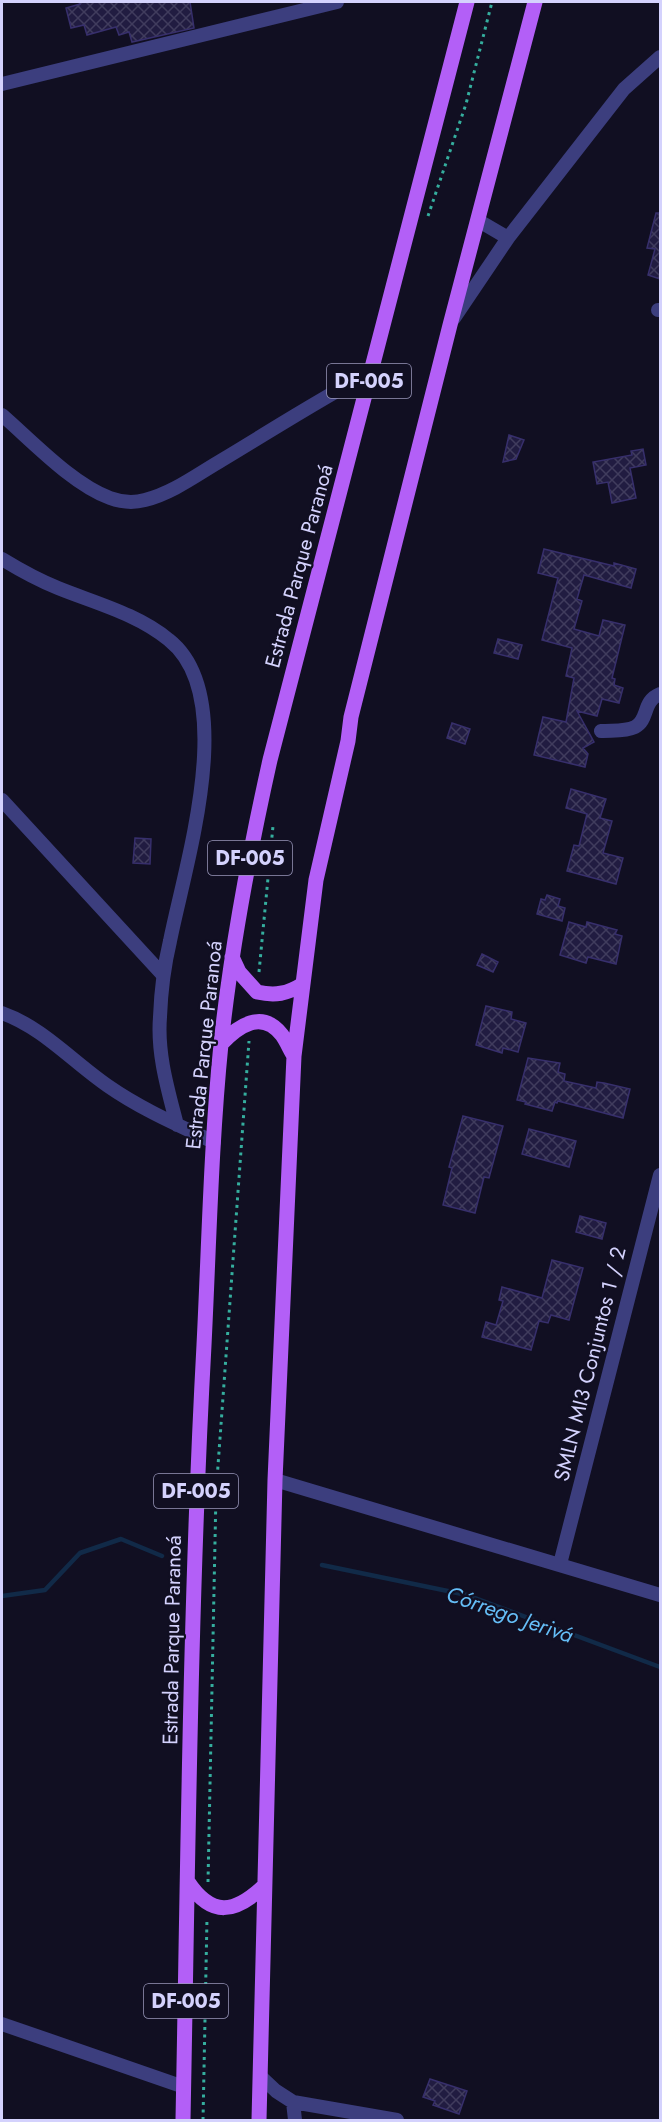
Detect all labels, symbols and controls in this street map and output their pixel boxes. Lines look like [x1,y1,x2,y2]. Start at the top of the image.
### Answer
road number: DF-005 [327,364,411,398]
street label: Estrada Parque Paranoá [257,461,341,671]
road number: DF-005 [208,841,292,875]
street label: Estrada Parque Paranoá [178,939,230,1151]
street label: SMLN MI3 Conjuntos 1 / 2 [546,1244,634,1484]
road number: DF-005 [154,1474,238,1508]
street label: Estrada Parque Paranoá [155,1535,189,1745]
water label: Córrego Jerivá [442,1577,578,1651]
road number: DF-005 [144,1984,228,2018]

